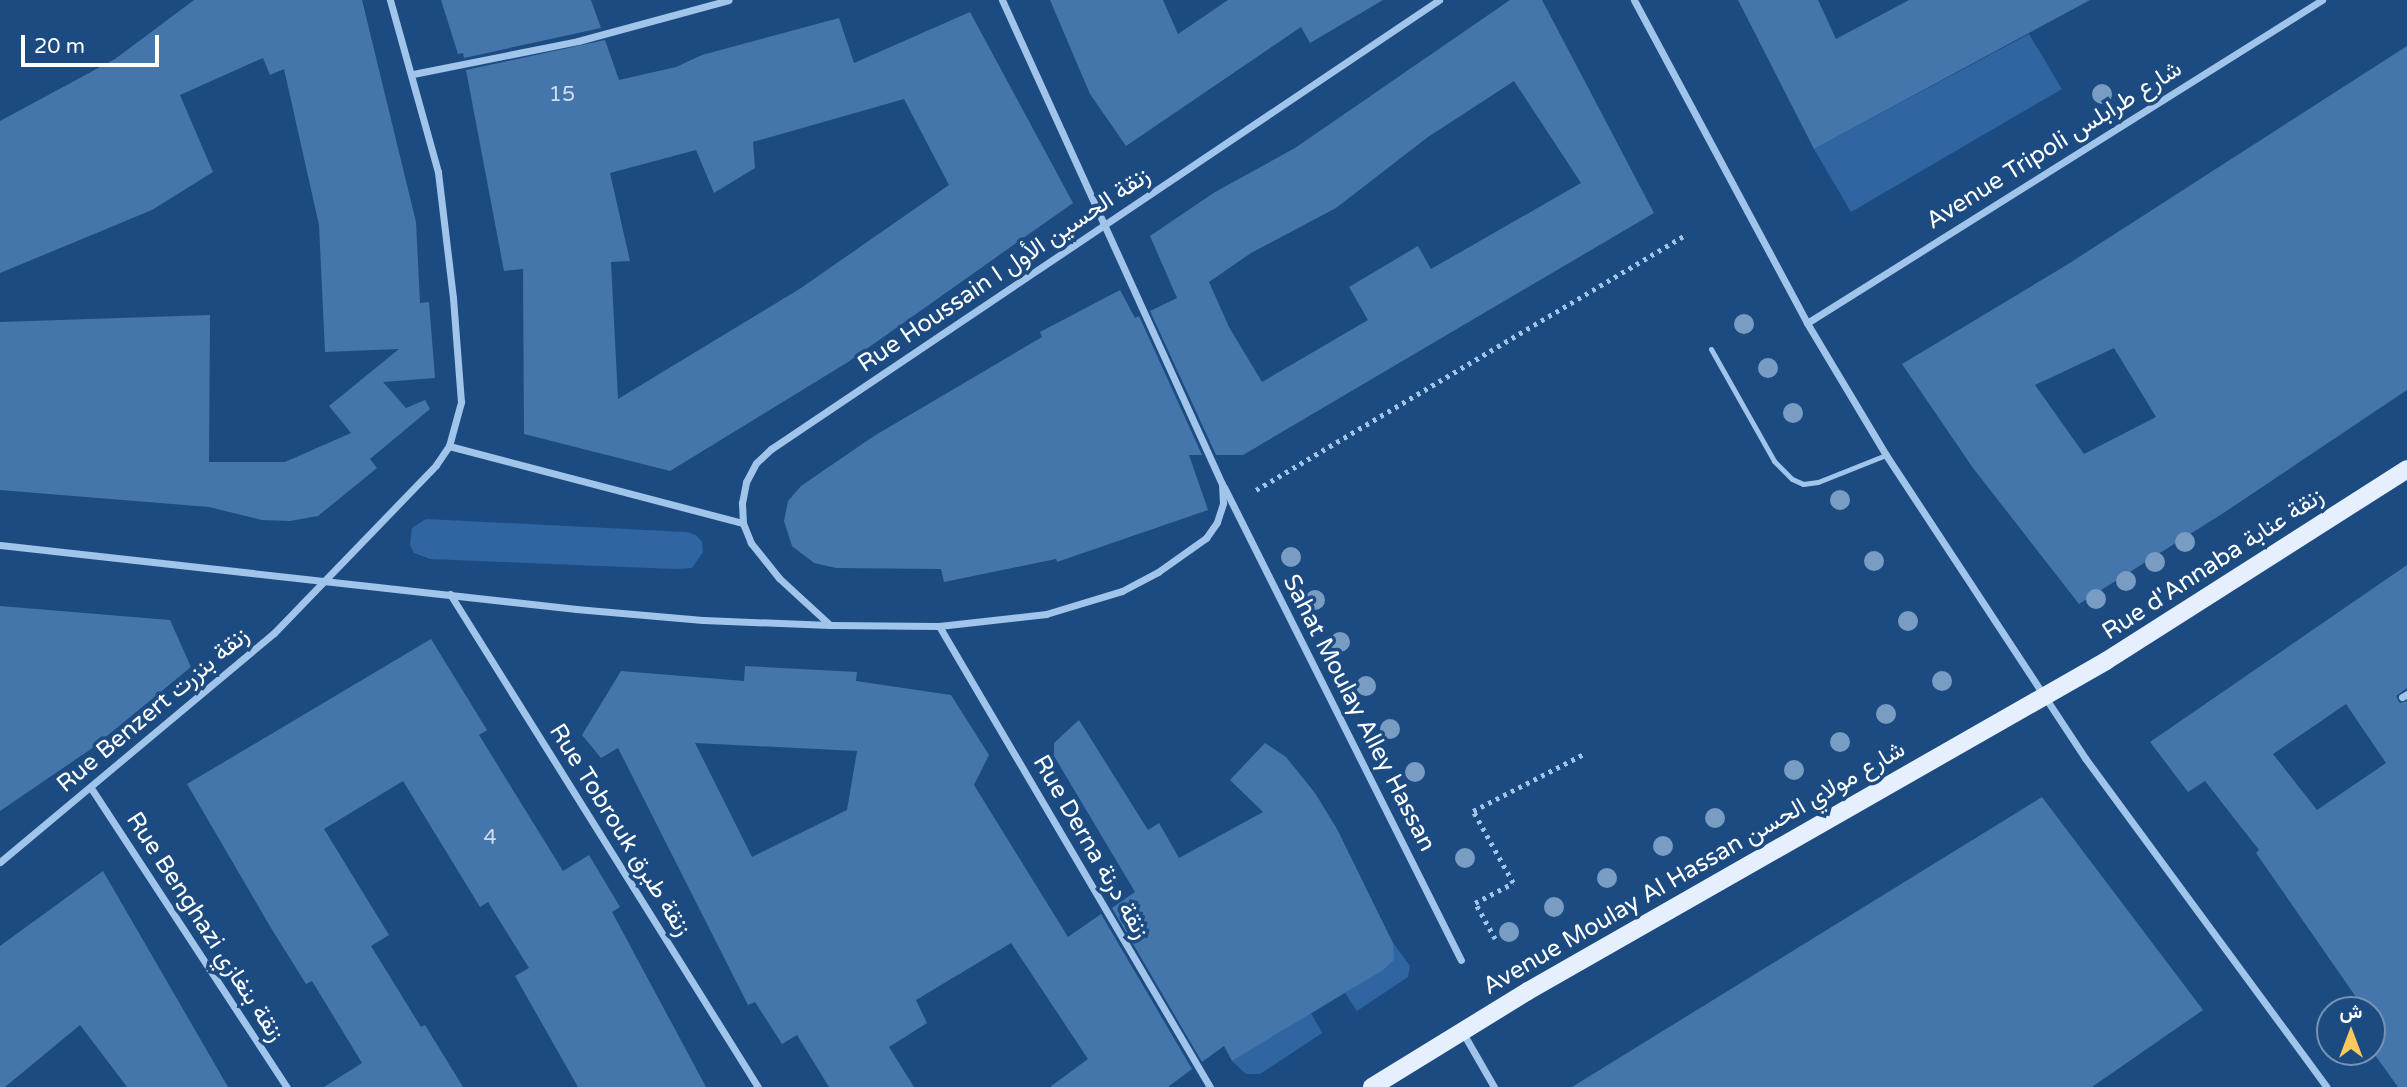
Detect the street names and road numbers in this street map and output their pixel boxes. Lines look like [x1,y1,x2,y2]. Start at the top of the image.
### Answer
street label: Avenue Tripoli شارع طرابلس [1921,54,2187,236]
street label: Rue Houssain I زنقة الحسين الأول [852,161,1156,379]
street label: Rue d'Annaba زنقة عنابة [2097,482,2329,646]
street label: Sahat Moulay Alley Hassan [1276,570,1442,856]
street label: Rue Benzert زنقة بنزرت [51,621,255,799]
street label: Rue Tobrouk زنقة طبرق [543,719,697,941]
street label: Avenue Moulay Al Hassan شارع مولاي الحسن [1478,735,1910,1001]
street label: Rue Derna زنقة درنة [1027,750,1155,944]
street label: Rue Benghazi زنقة بنغازي [120,807,290,1047]

